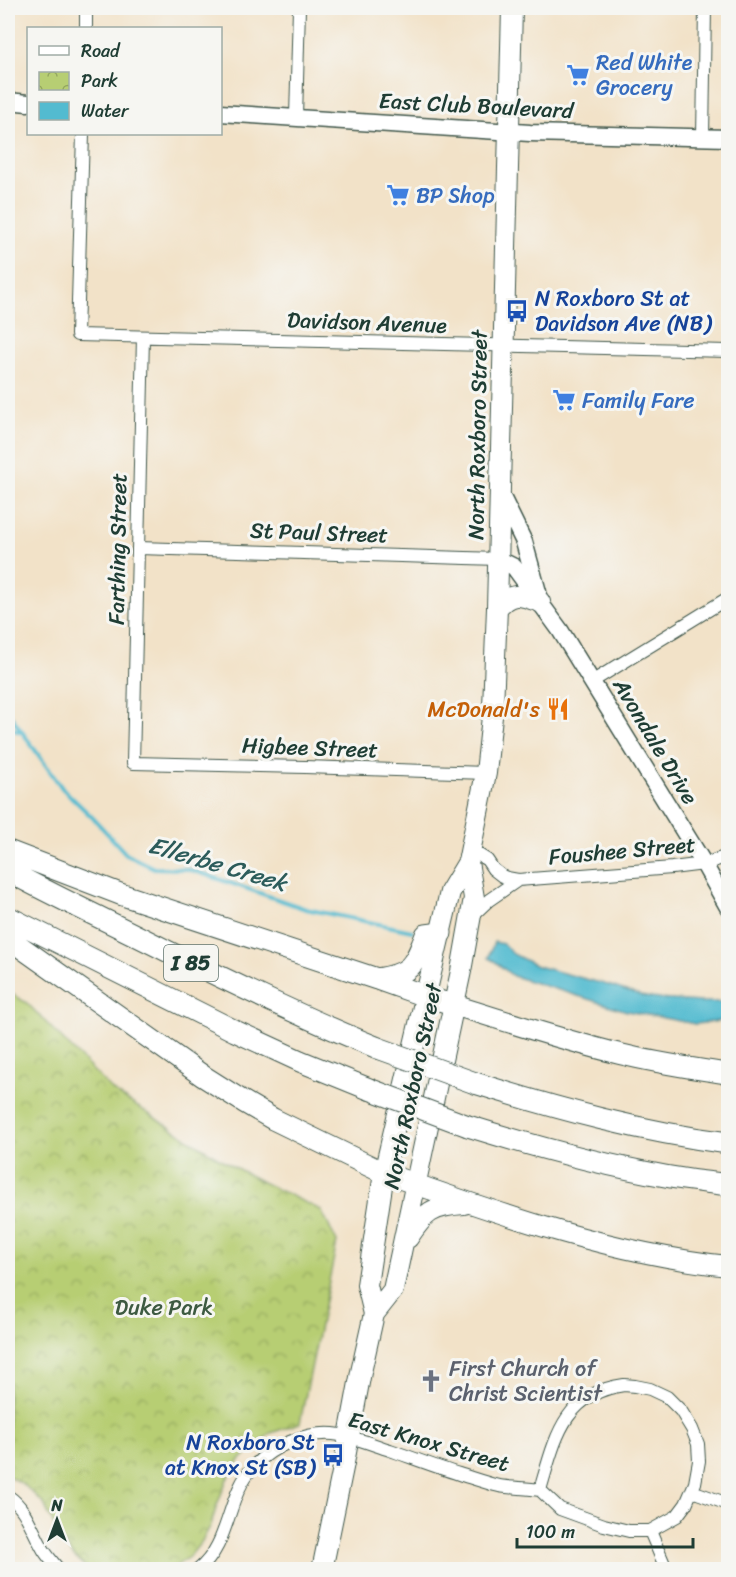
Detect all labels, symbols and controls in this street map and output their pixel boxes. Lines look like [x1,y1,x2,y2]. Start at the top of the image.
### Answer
legend [27,27,222,135]
text: Road [81,35,121,67]
place label: Red White Grocery [596,43,693,107]
supermarket icon: Red White Grocery [565,62,591,88]
text: Park [81,65,118,97]
street label: East Club Boulevard [378,81,576,130]
text: Water [81,95,130,127]
place label: BP Shop [416,176,495,215]
supermarket icon: BP Shop [385,182,411,208]
place label: N Roxboro St at Davidson Ave (NB) [535,279,712,343]
bus stop icon: N Roxboro St at Davidson Ave (NB) [504,298,530,324]
street label: Davidson Avenue [286,300,448,345]
street label: North Roxboro Street [456,329,499,540]
place label: Family Fare [582,381,695,420]
supermarket icon: Family Fare [551,387,577,413]
street label: Farthing Street [97,472,138,625]
street label: St Paul Street [249,511,389,554]
street label: Avondale Drive [602,669,709,812]
place label: McDonald's [428,690,541,729]
restaurant icon: McDonald's [545,696,571,722]
street label: Higbee Street [241,726,379,769]
water label: Ellerbe Creek [144,824,293,904]
street label: Foushee Street [547,825,698,876]
road number: I 85 [164,945,218,981]
street label: North Roxboro Street [372,978,454,1193]
park label: Duke Park [115,1288,213,1327]
place label: First Church of Christ Scientist [449,1349,603,1413]
church icon: First Church of Christ Scientist [418,1368,444,1394]
street label: East Knox Street [344,1400,514,1483]
place label: N Roxboro St at Knox St (SB) [165,1423,316,1487]
bus stop icon: N Roxboro St at Knox St (SB) [320,1442,346,1468]
north arrow [27,1490,87,1550]
text: N [50,1491,63,1520]
scale bar [517,1511,692,1549]
text: 100 m [526,1516,575,1548]

